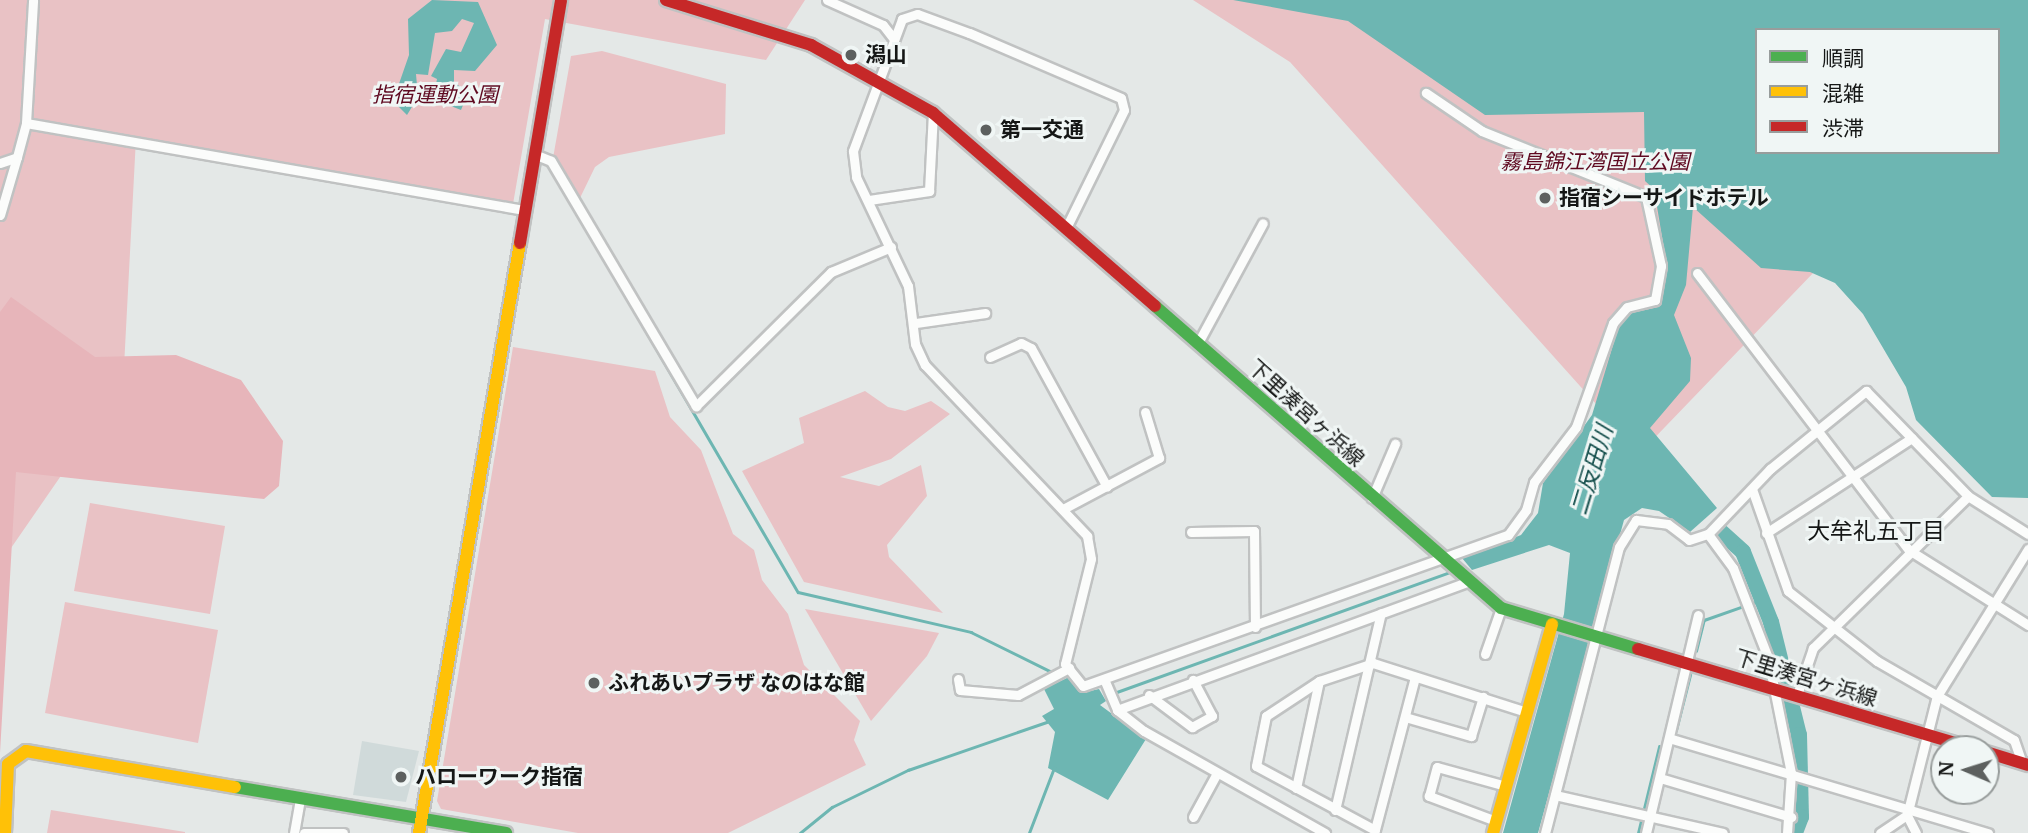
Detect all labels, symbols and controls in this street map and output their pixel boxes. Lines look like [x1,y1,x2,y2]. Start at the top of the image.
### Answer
legend [1755,28,2000,154]
place label: 潟山 [865,42,907,68]
text: 順調 [1822,45,1864,72]
marker: 潟山 [843,47,859,63]
text: 混雑 [1822,80,1864,107]
park label: 指宿運動公園 [372,82,498,108]
text: 渋滞 [1822,115,1864,142]
place label: 第一交通 [1000,117,1084,143]
marker: 第一交通 [978,122,994,138]
park label: 霧島錦江湾国立公園 [1501,149,1689,175]
place label: 指宿シーサイドホテル [1559,185,1769,211]
marker: 指宿シーサイドホテル [1537,190,1553,206]
street label: 下里湊宮ヶ浜線 [1243,354,1369,472]
water label: 二反田川 [1565,422,1619,518]
district label: 大牟礼五丁目 [1807,517,1945,545]
street label: 下里湊宮ヶ浜線 [1732,644,1880,712]
place label: ふれあいプラザ なのはな館 [608,670,865,696]
marker: ふれあいプラザ なのはな館 [586,675,602,691]
north arrow [1930,735,2000,805]
text: N [1934,761,1958,777]
place label: ハローワーク指宿 [415,764,583,790]
marker: ハローワーク指宿 [393,769,409,785]

